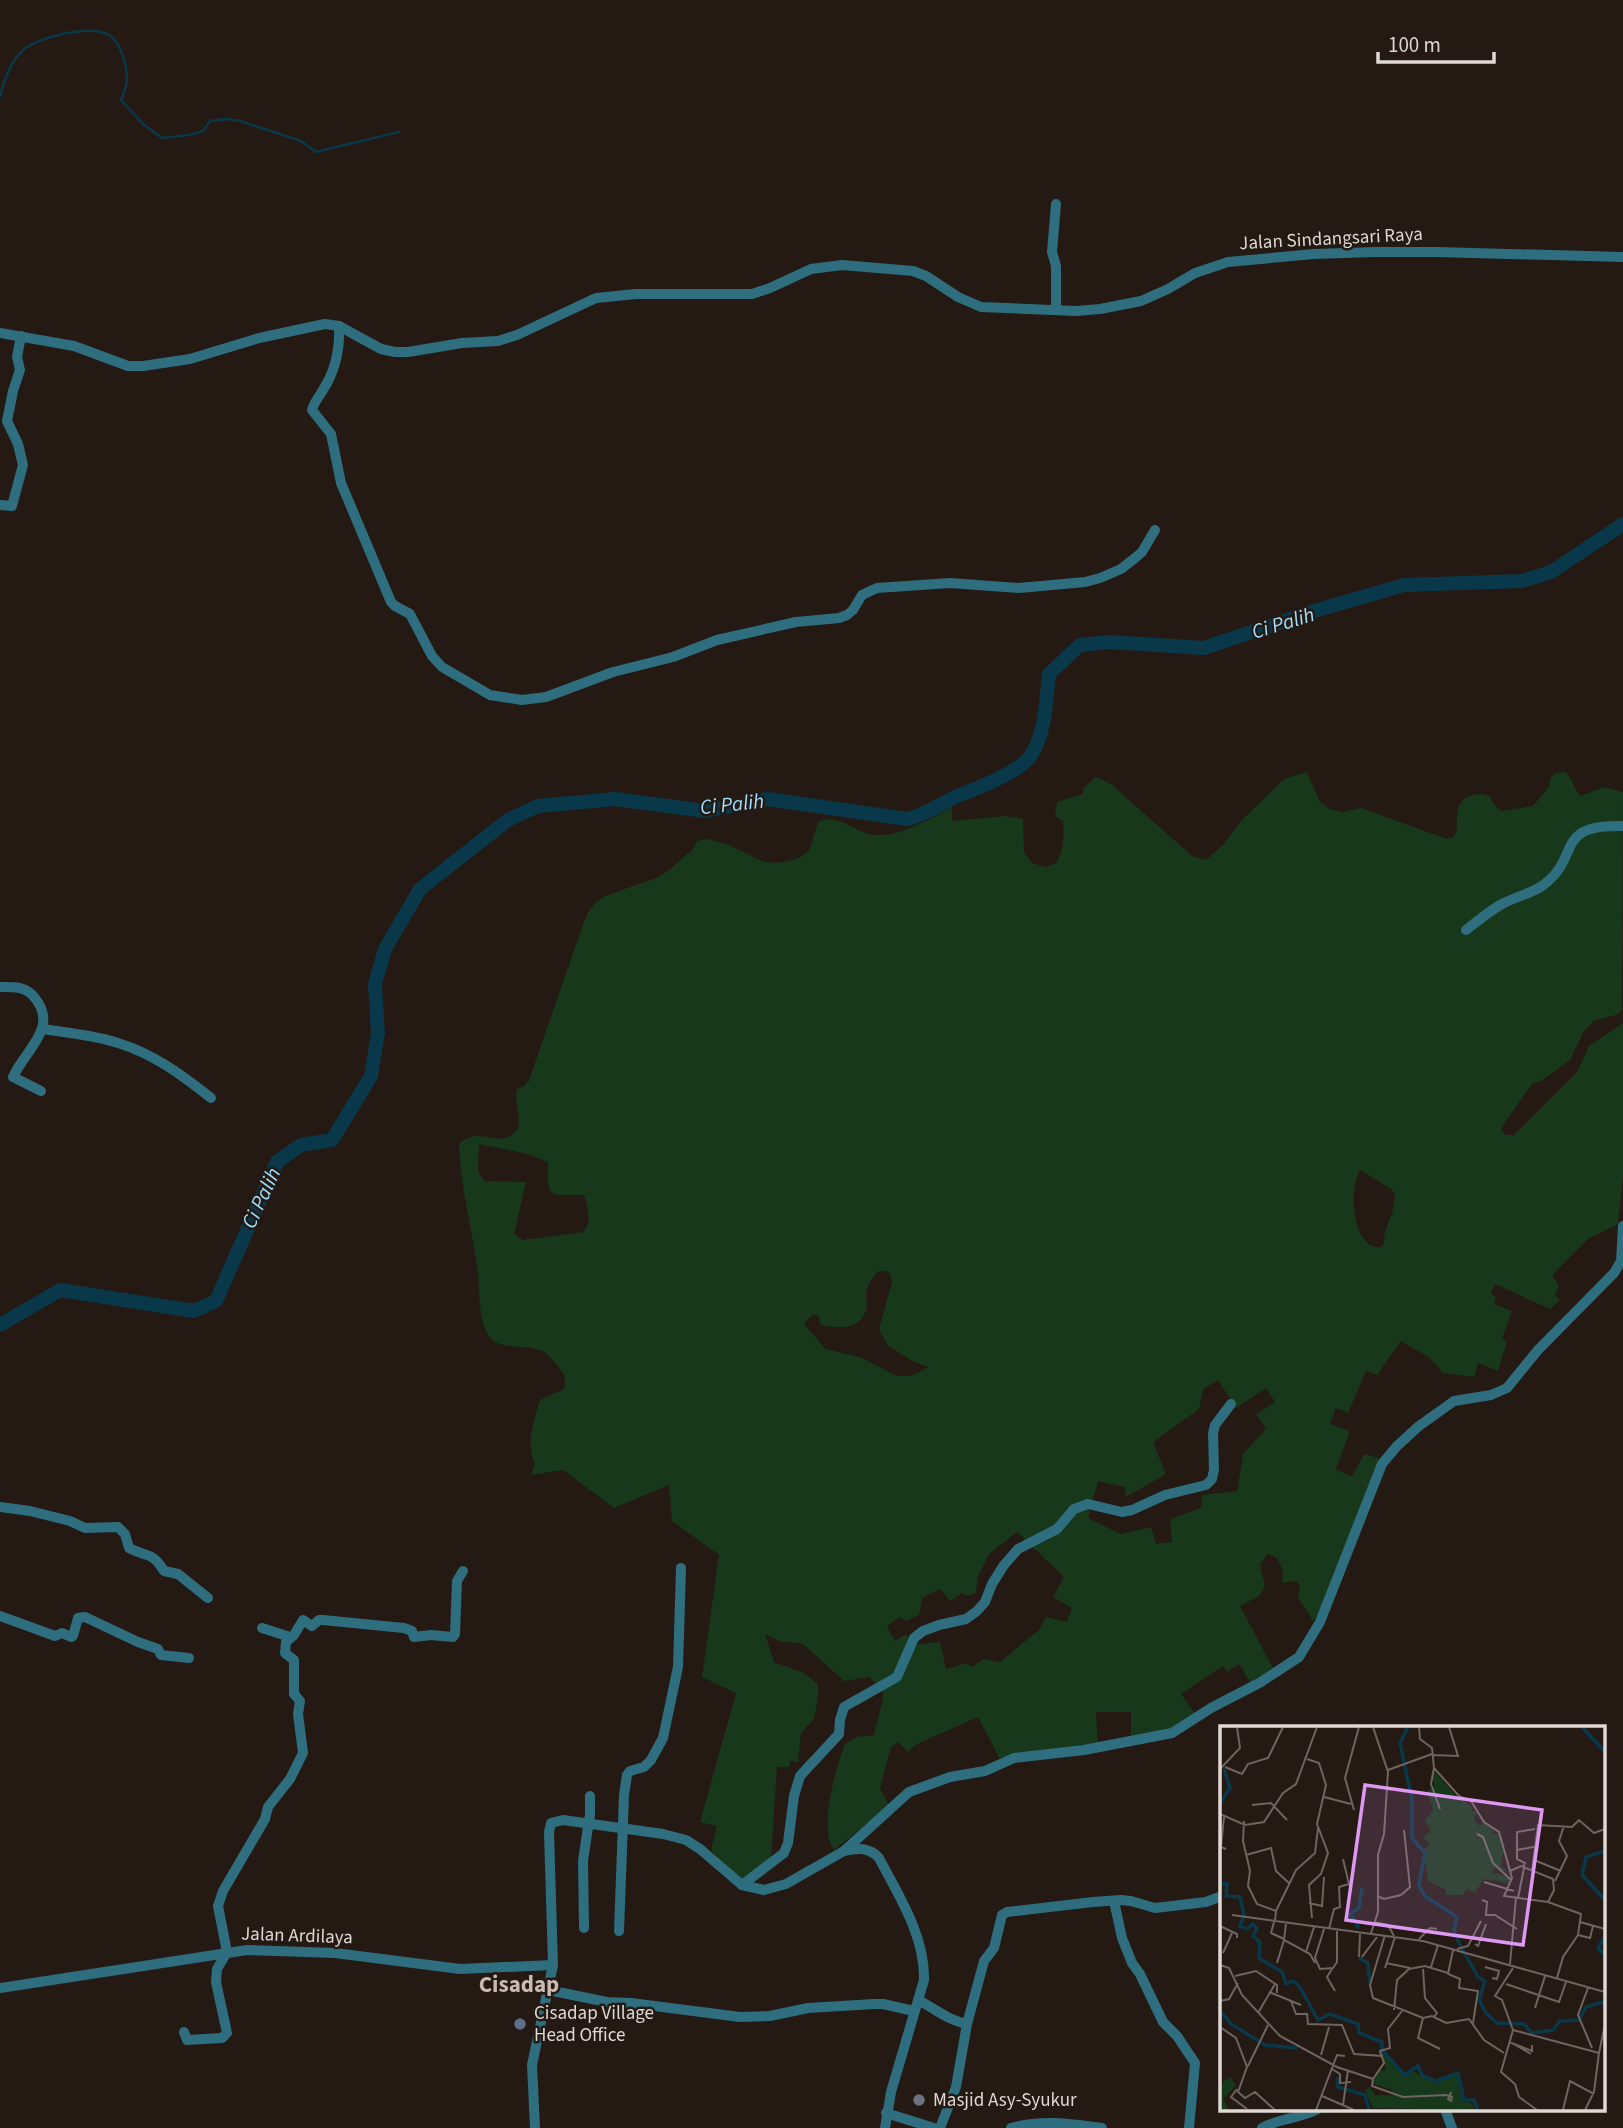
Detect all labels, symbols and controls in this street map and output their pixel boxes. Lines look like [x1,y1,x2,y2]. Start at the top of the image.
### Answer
scale bar [1378,21,1494,65]
text: 100 m [1388,30,1441,60]
street label: Jalan Sindangsari Raya [1239,221,1423,257]
water label: Ci Palih [1248,599,1318,647]
water label: Ci Palih [698,786,766,822]
water label: Ci Palih [234,1162,288,1234]
inset map [1220,1726,1606,2110]
street label: Jalan Ardilaya [241,1921,353,1951]
district label: Cisadap [479,1968,559,2001]
place label: Cisadap Village Head Office [534,2000,654,2049]
marker: Cisadap Village Head Office [512,2016,528,2032]
place label: Masjid Asy-Syukur [933,2087,1077,2114]
marker: Masjid Asy-Syukur [911,2092,927,2108]

